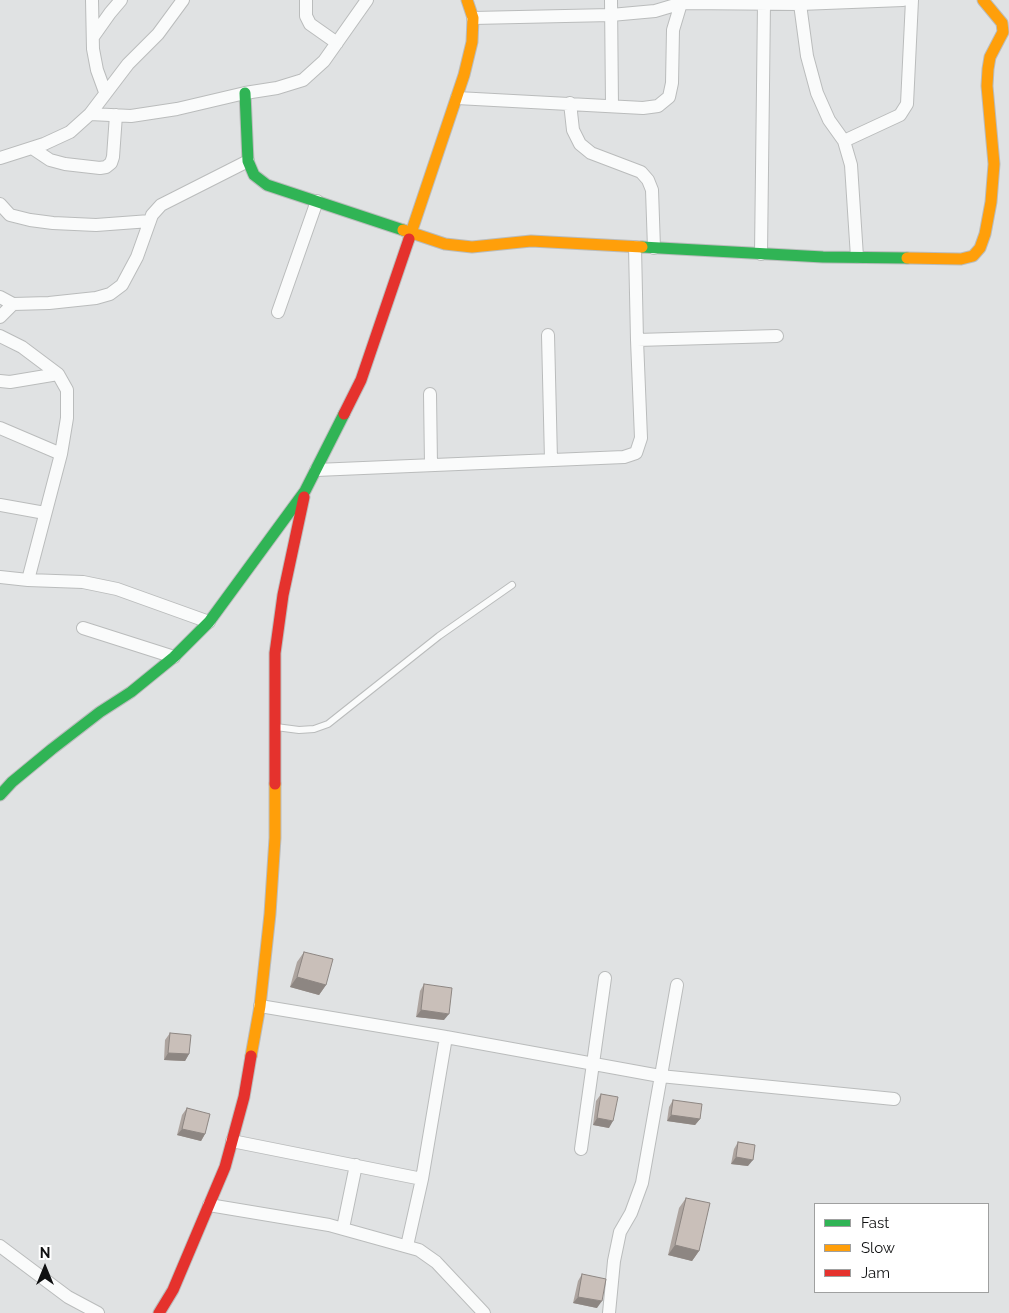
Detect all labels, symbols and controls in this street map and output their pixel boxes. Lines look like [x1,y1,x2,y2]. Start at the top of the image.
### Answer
legend [814,1203,989,1293]
text: Fast [861,1214,889,1232]
text: Slow [861,1239,895,1257]
north arrow [20,1243,70,1293]
text: N [40,1245,50,1261]
text: Jam [861,1264,890,1282]

